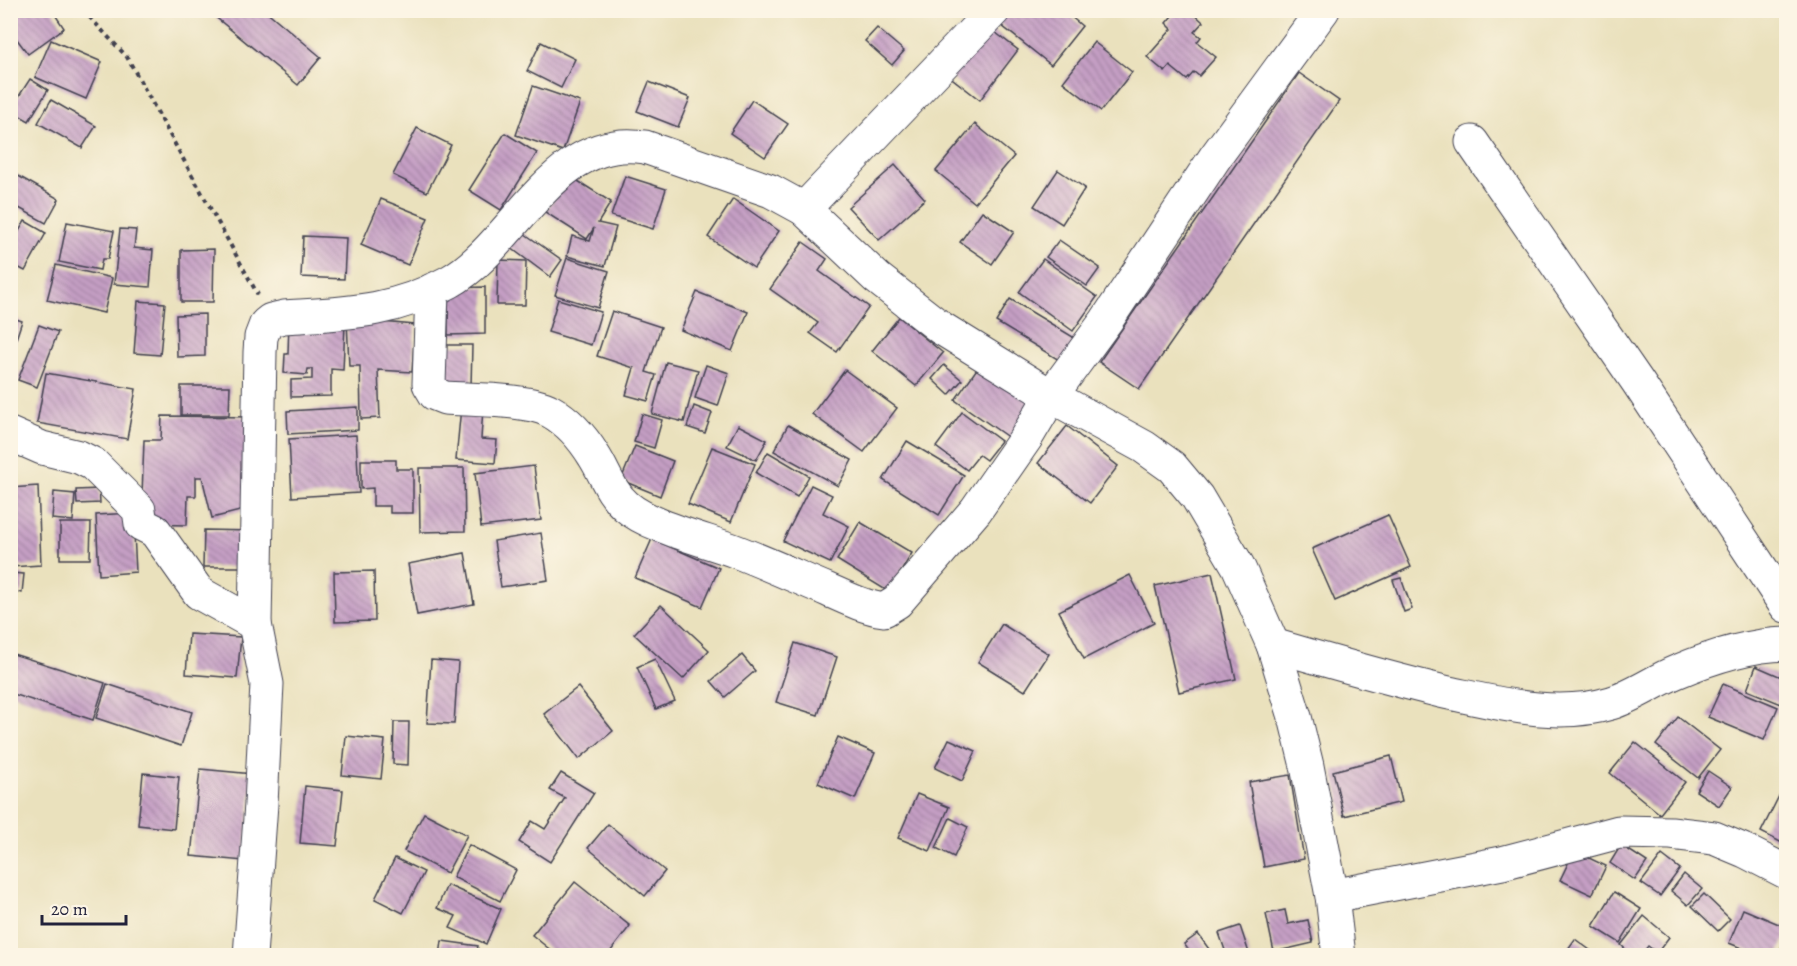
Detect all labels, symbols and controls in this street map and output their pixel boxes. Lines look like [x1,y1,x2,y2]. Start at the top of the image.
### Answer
scale bar [42,888,126,926]
text: 20 m [51,897,88,921]

